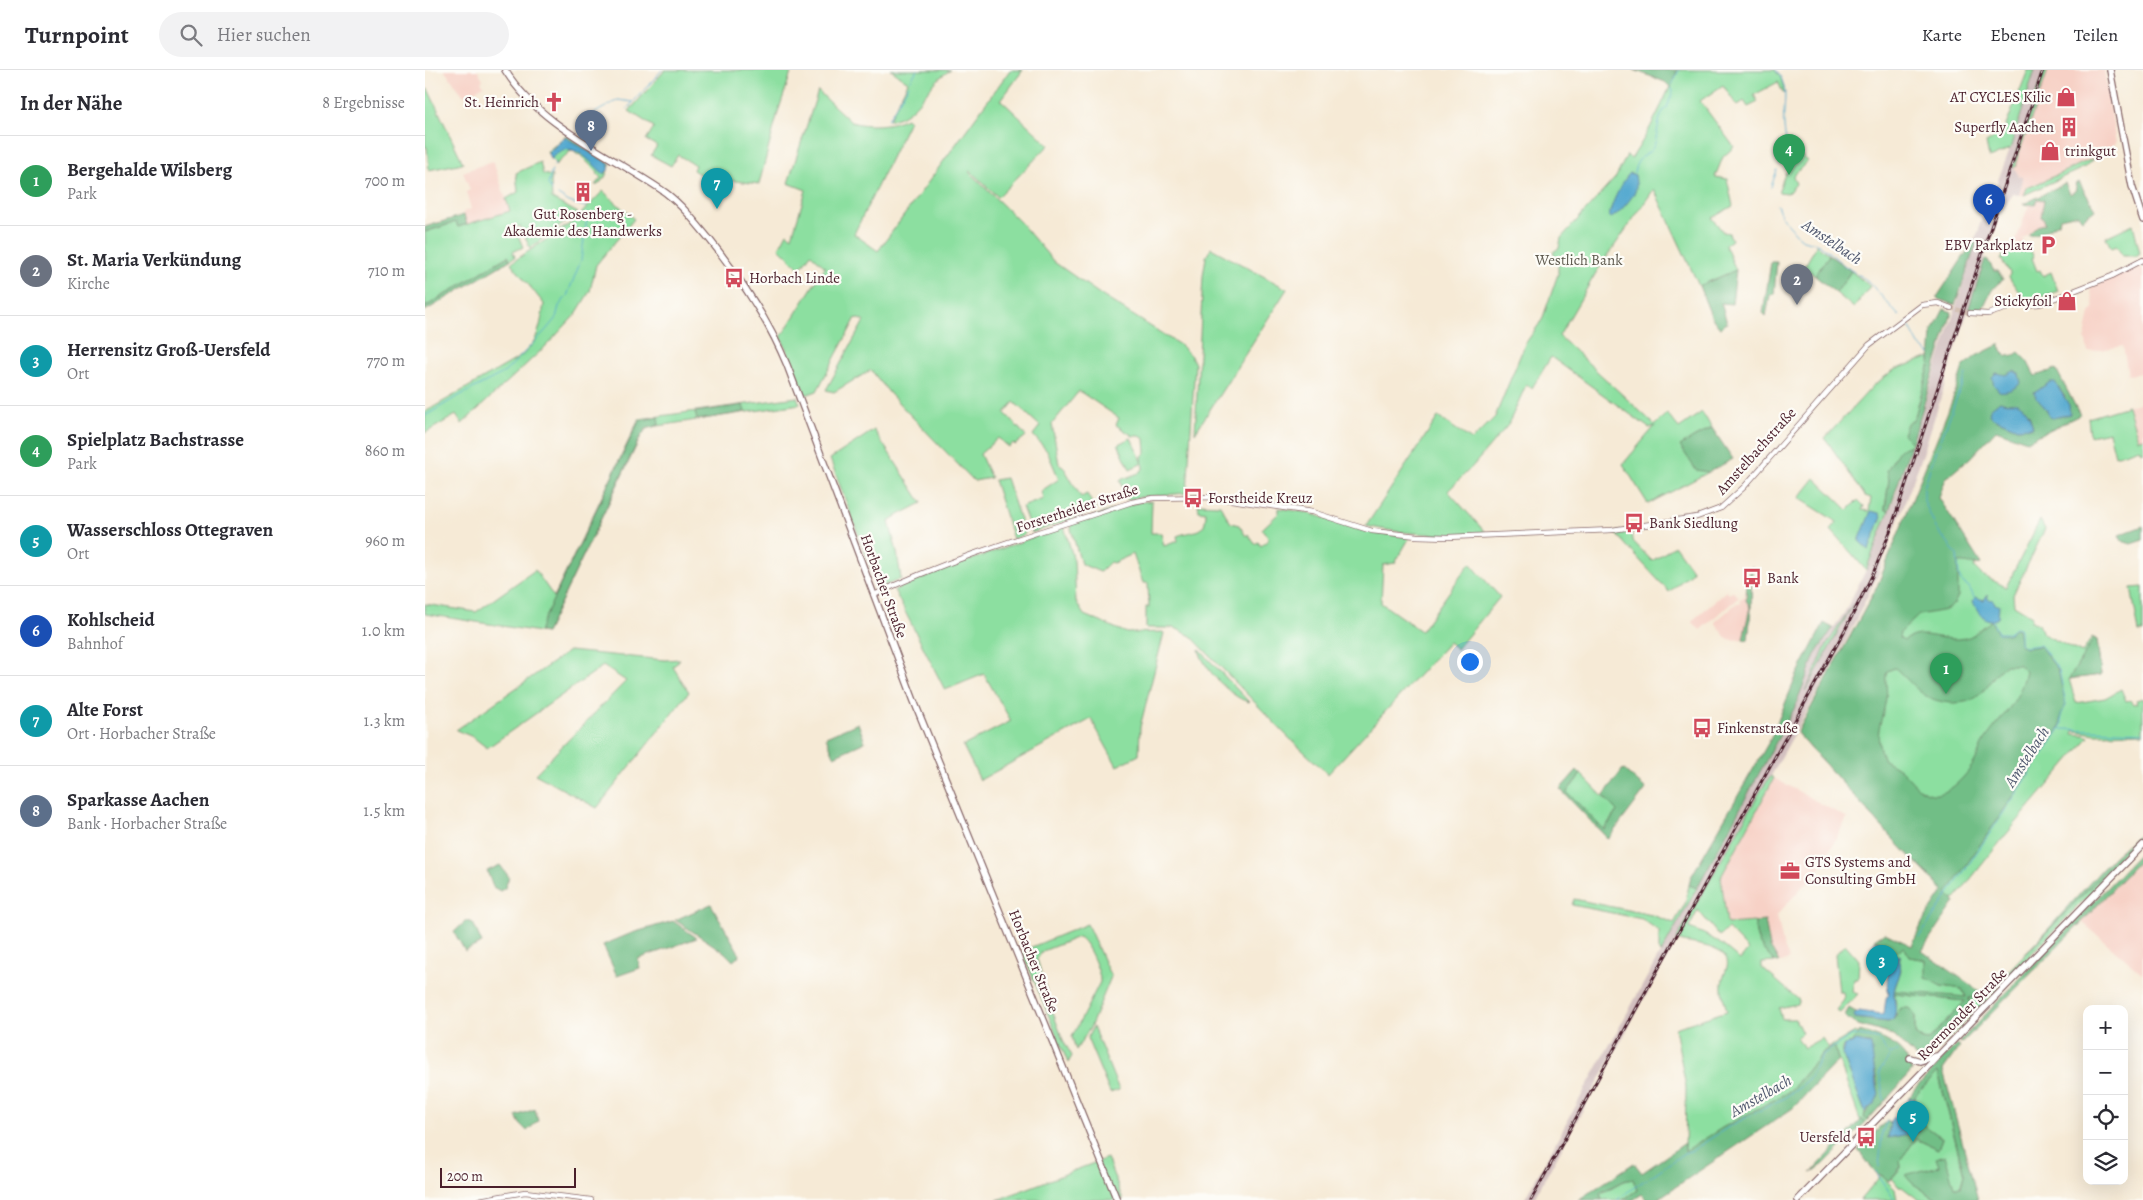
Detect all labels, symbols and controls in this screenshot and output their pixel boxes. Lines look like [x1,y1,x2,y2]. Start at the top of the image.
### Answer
search box [159,12,509,57]
text: Turnpoint [25,19,129,51]
icon: search [177,21,205,49]
text: Hier suchen [217,22,311,48]
text: Karte [1922,23,1962,47]
text: Ebenen [1990,23,2046,47]
text: Teilen [2074,23,2118,47]
shop icon: AT CYCLES Kilic [2055,86,2077,108]
place label: AT CYCLES Kilic [1949,87,2051,107]
text: In der Nähe [20,89,122,117]
church icon: St. Heinrich [543,91,565,113]
text: 8 Ergebnisse [322,92,405,114]
place label: St. Heinrich [464,92,539,112]
pin: 8 [575,110,607,151]
building icon: Superfly Aachen [2058,116,2080,138]
place label: Superfly Aachen [1954,117,2054,137]
pin: 4 [1773,134,1805,175]
shop icon: trinkgut [2039,140,2061,162]
place label: trinkgut [2065,141,2116,161]
text: Bergehalde Wilsberg [67,157,232,183]
pin: 7 [701,168,733,209]
text: 1 [33,170,39,192]
text: 700 m [365,170,405,192]
building icon: Gut Rosenberg - Akademie des Handwerks [572,181,594,203]
text: Park [67,183,97,205]
pin: 6 [1973,184,2005,225]
place label: Gut Rosenberg - Akademie des Handwerks [503,204,662,241]
water label: Amstelbach [1797,213,1866,270]
parking icon: EBV Parkplatz [2037,234,2059,256]
place label: EBV Parkplatz [1944,235,2033,255]
text: St. Maria Verkündung [67,247,241,273]
park label: Westlich Bank [1534,250,1623,270]
text: 2 [32,260,40,282]
text: 710 m [368,260,405,282]
pin: 2 [1781,264,1813,305]
bus stop icon: Horbach Linde [723,267,745,289]
place label: Horbach Linde [749,268,840,288]
text: Kirche [67,273,110,295]
shop icon: Stickyfoil [2056,290,2078,312]
place label: Stickyfoil [1994,291,2052,311]
text: Herrensitz Groß-Uersfeld [67,337,270,363]
text: 3 [33,350,39,372]
text: 770 m [367,350,405,372]
text: Ort [67,363,89,385]
street label: Amstelbachstraße [1711,403,1801,499]
text: Spielplatz Bachstrasse [67,427,244,453]
text: 4 [32,440,40,462]
text: 860 m [365,440,405,462]
text: Park [67,453,97,475]
street label: Forsterheider Straße [1013,479,1141,537]
bus stop icon: Forstheide Kreuz [1182,487,1204,509]
place label: Forstheide Kreuz [1208,488,1313,508]
bus stop icon: Bank Siedlung [1623,512,1645,534]
place label: Bank Siedlung [1649,513,1738,533]
text: Wasserschloss Ottegraven [67,517,273,543]
text: 5 [33,530,39,552]
text: 960 m [365,530,405,552]
street label: Horbacher Straße [856,531,912,641]
text: Ort [67,543,89,565]
bus stop icon: Bank [1741,567,1763,589]
place label: Bank [1767,568,1799,588]
text: Kohlscheid [67,607,155,633]
text: 6 [32,620,40,642]
text: 1.0 km [362,620,405,642]
text: Bahnhof [67,633,123,655]
your location [1457,649,1483,675]
pin: 1 [1930,653,1962,694]
text: Alte Forst [67,697,143,723]
text: 7 [33,710,39,732]
text: 1.3 km [364,710,405,732]
bus stop icon: Finkenstraße [1691,717,1713,739]
place label: Finkenstraße [1717,718,1798,738]
water label: Amstelbach [1999,722,2055,792]
text: Ort · Horbacher Straße [67,723,216,745]
text: Sparkasse Aachen [67,787,209,813]
text: 8 [32,800,40,822]
text: 1.5 km [363,800,405,822]
text: Bank · Horbacher Straße [67,813,227,835]
place label: GTS Systems and Consulting GmbH [1805,852,1916,889]
office icon: GTS Systems and Consulting GmbH [1779,860,1801,882]
street label: Horbacher Straße [1004,906,1064,1016]
pin: 3 [1866,945,1898,986]
street label: Roermonder Straße [1913,963,2012,1065]
map controls [2083,1005,2128,1185]
button: + [2083,1005,2128,1050]
button: − [2083,1050,2128,1095]
water label: Amstelbach [1725,1069,1796,1123]
button: locate [2083,1095,2128,1140]
pin: 5 [1897,1101,1929,1142]
bus stop icon: Uersfeld [1855,1126,1877,1148]
place label: Uersfeld [1800,1127,1852,1147]
button: layers [2083,1140,2128,1185]
scale bar [440,1165,576,1188]
text: 200 m [447,1167,483,1186]

